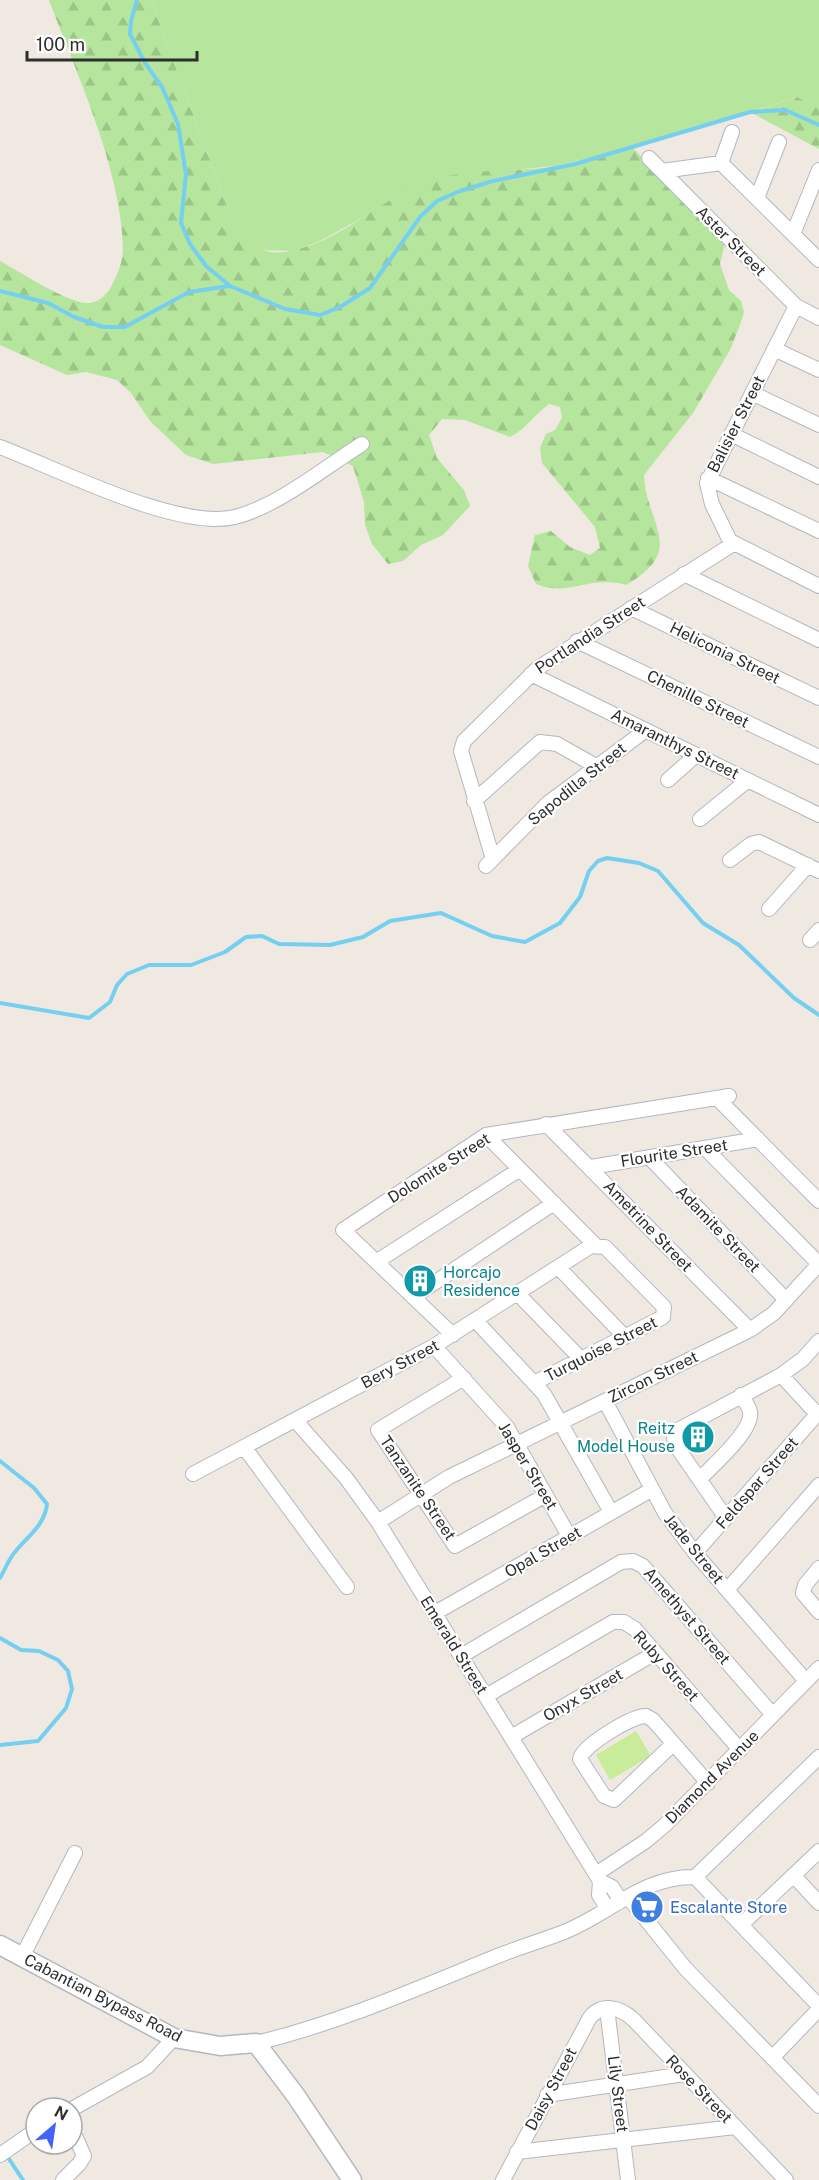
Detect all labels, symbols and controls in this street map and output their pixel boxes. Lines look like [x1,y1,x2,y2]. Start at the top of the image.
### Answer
scale bar [27,24,196,62]
text: 100 m [36,34,85,55]
street label: Aster Street [692,202,770,280]
street label: Balisier Street [703,372,769,476]
street label: Portlandia Street [531,592,649,678]
street label: Heliconia Street [667,618,783,688]
street label: Chenille Street [644,666,752,732]
street label: Amaranthys Street [608,705,742,783]
street label: Sapodilla Street [524,739,630,829]
street label: Dolomite Street [384,1129,494,1207]
street label: Flourite Street [619,1135,729,1171]
street label: Ametrine Street [600,1177,696,1275]
street label: Adamite Street [672,1182,764,1276]
building icon: Horcajo Residence [402,1263,438,1299]
place label: Horcajo Residence [443,1263,520,1300]
street label: Turquoise Street [542,1312,660,1386]
street label: Bery Street [358,1336,442,1392]
street label: Zircon Street [605,1347,701,1407]
street label: Jasper Street [494,1419,562,1513]
place label: Reitz Model House [577,1419,675,1456]
building icon: Reitz Model House [680,1419,716,1455]
street label: Tanzanite Street [376,1432,460,1544]
street label: Feldspar Street [712,1433,802,1533]
street label: Jade Street [660,1510,728,1588]
street label: Opal Street [501,1522,585,1582]
street label: Amethyst Street [640,1564,734,1668]
street label: Emerald Street [416,1592,492,1698]
street label: Ruby Street [629,1627,703,1705]
street label: Onyx Street [540,1665,626,1725]
street label: Diamond Avenue [661,1726,763,1828]
supermarket icon: Escalante Store [629,1889,665,1925]
place label: Escalante Store [670,1898,787,1917]
street label: Cabantian Bypass Road [21,1950,185,2046]
street label: Daisy Street [521,2044,581,2134]
street label: Rose Street [662,2051,736,2127]
street label: Lily Street [604,2055,632,2133]
north arrow [24,2096,84,2156]
text: N [51,2102,71,2125]

